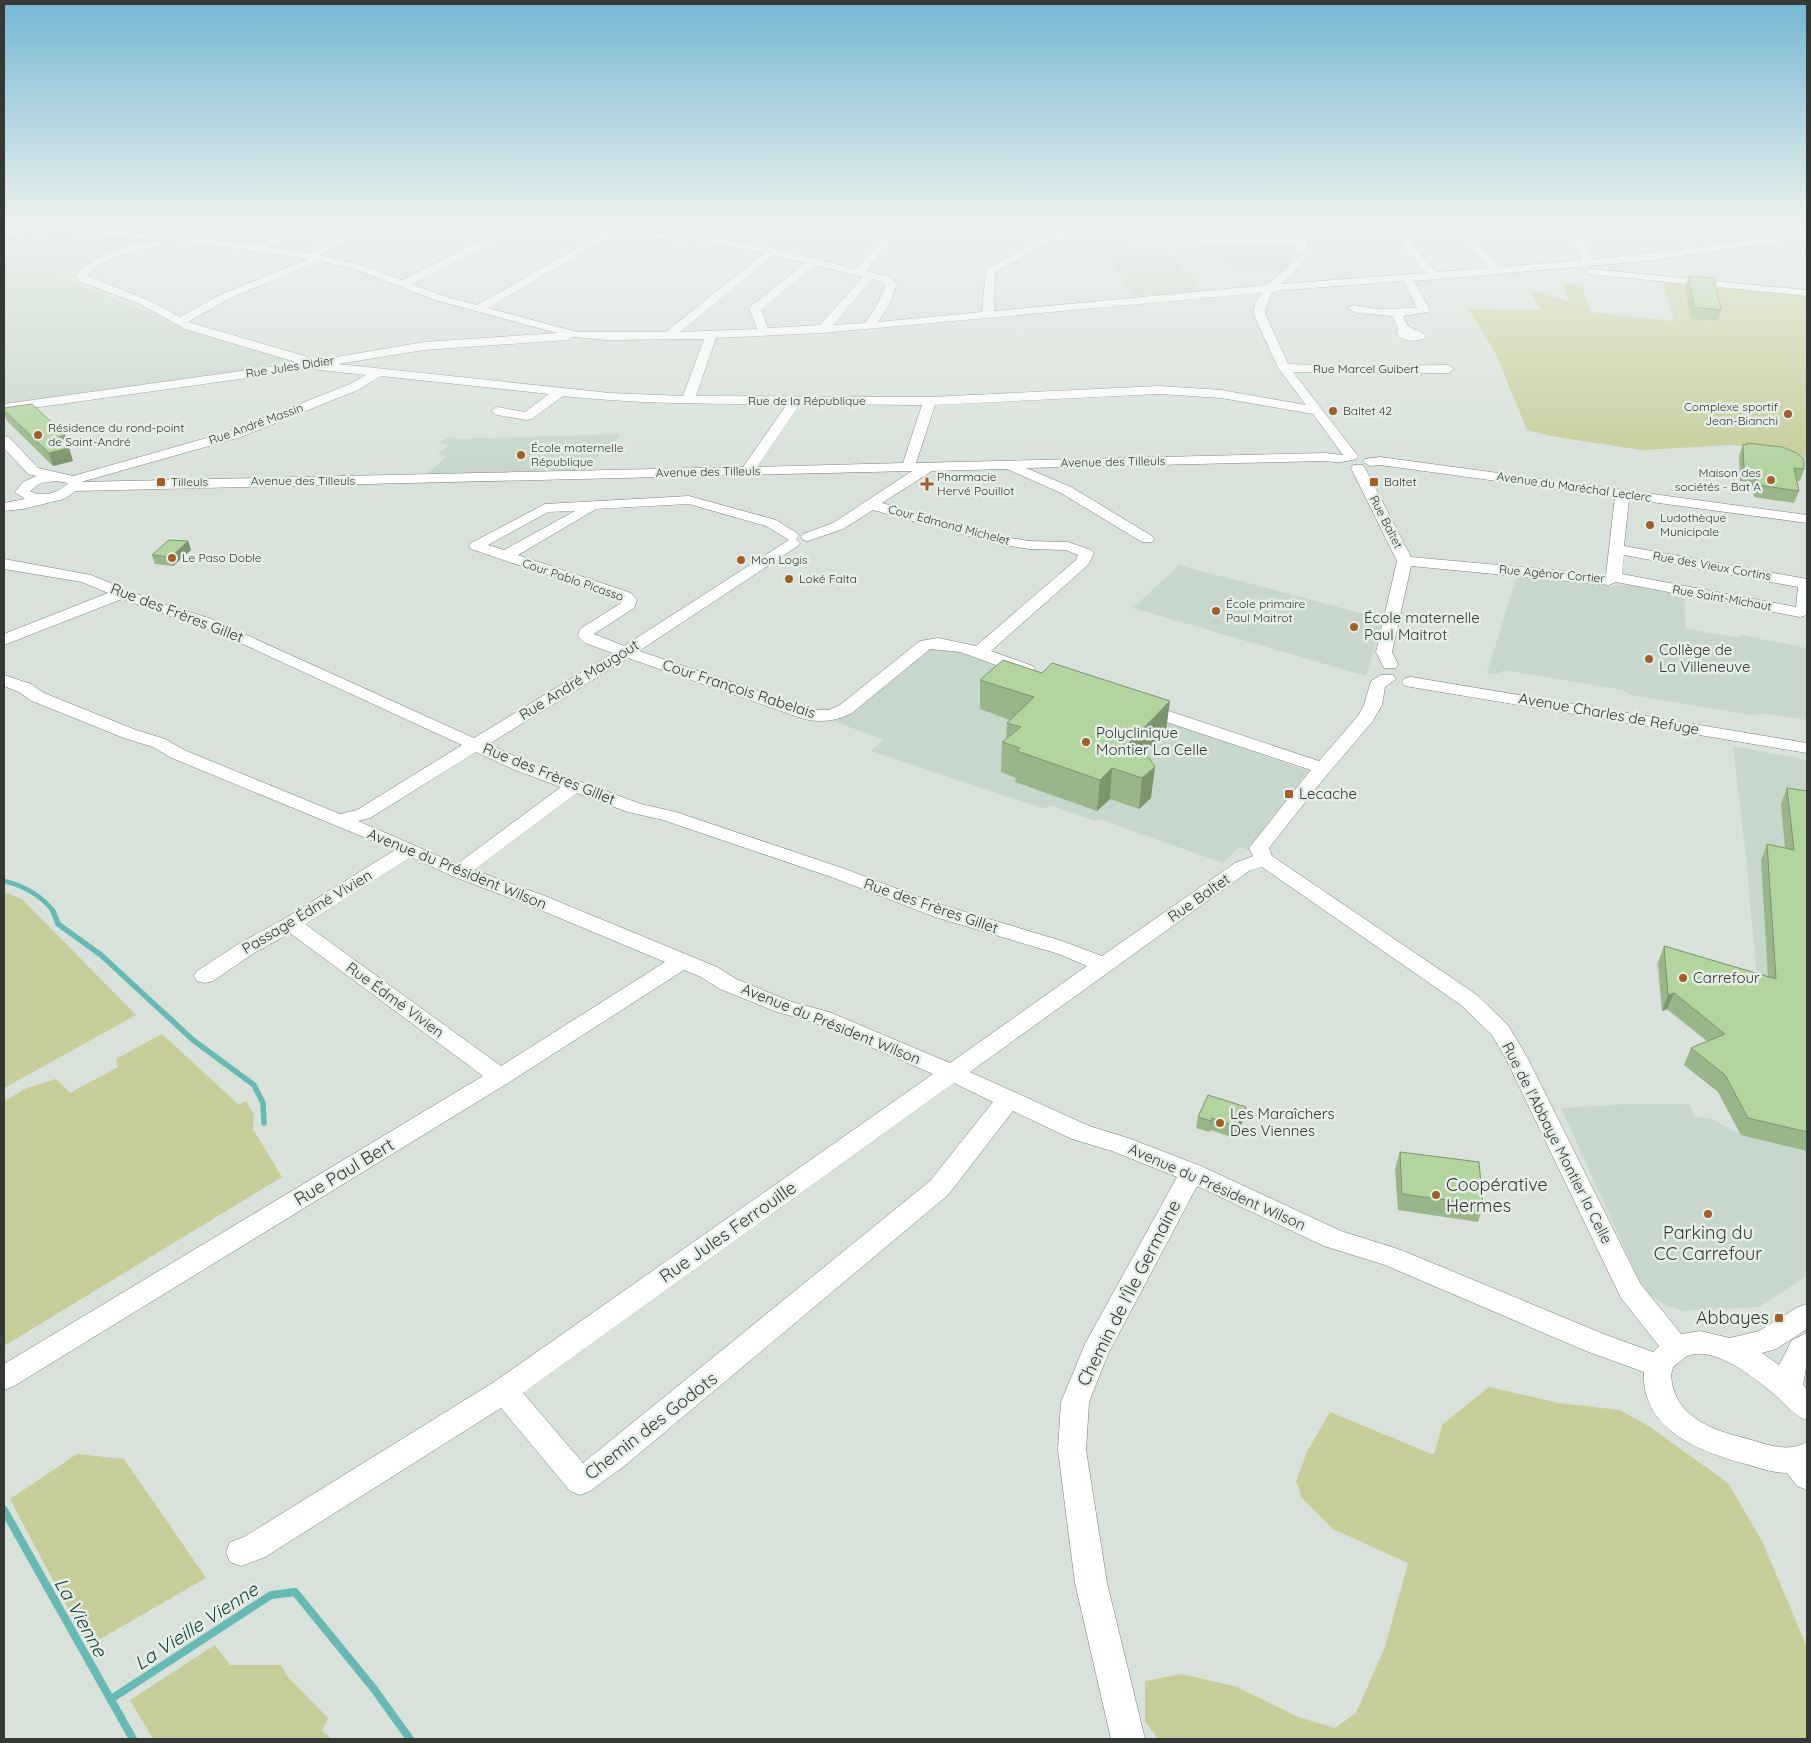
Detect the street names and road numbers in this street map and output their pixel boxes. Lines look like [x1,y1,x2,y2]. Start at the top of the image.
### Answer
street label: Rue Jules Didier [245,352,336,381]
street label: Rue Marcel Guibert [1313,361,1419,376]
street label: Rue de la République [748,393,866,408]
street label: Rue André Massin [207,400,305,448]
street label: Avenue des Tilleuls [1061,453,1166,470]
street label: Avenue des Tilleuls [656,463,761,480]
street label: Avenue du Maréchal Leclerc [1496,468,1652,505]
street label: Avenue des Tilleuls [251,473,356,488]
street label: Rue Baltet [1367,493,1406,551]
street label: Cour Edmond Michelet [887,501,1012,548]
street label: Rue des Vieux Cortins [1652,548,1773,583]
street label: Cour Pablo Picasso [520,555,626,604]
street label: Rue Agénor Cortier [1498,561,1606,586]
street label: Rue des Frères Gillet [108,578,246,647]
street label: Rue Saint-Michaut [1671,581,1773,614]
street label: Rue André Maugout [515,635,642,724]
street label: Cour François Rabelais [660,655,818,722]
street label: Avenue Charles de Refuge [1517,688,1701,739]
street label: Rue des Frères Gillet [480,738,618,809]
street label: Avenue du Président Wilson [365,824,550,913]
street label: Passage Édmé Vivien [238,865,375,958]
street label: Rue Baltet [1164,869,1234,926]
street label: Rue des Frères Gillet [861,874,1001,937]
street label: Rue Édmé Vivien [343,958,448,1041]
street label: Avenue du Président Wilson [739,979,924,1068]
street label: Rue de l'Abbaye Montier la Celle [1498,1039,1617,1247]
street label: Rue Paul Bert [289,1133,398,1210]
street label: Avenue du Président Wilson [1126,1139,1309,1234]
street label: Rue Jules Ferrouille [655,1176,801,1287]
street label: Chemin de l'Île Germaine [1071,1196,1186,1390]
street label: Chemin des Godots [580,1367,722,1485]

